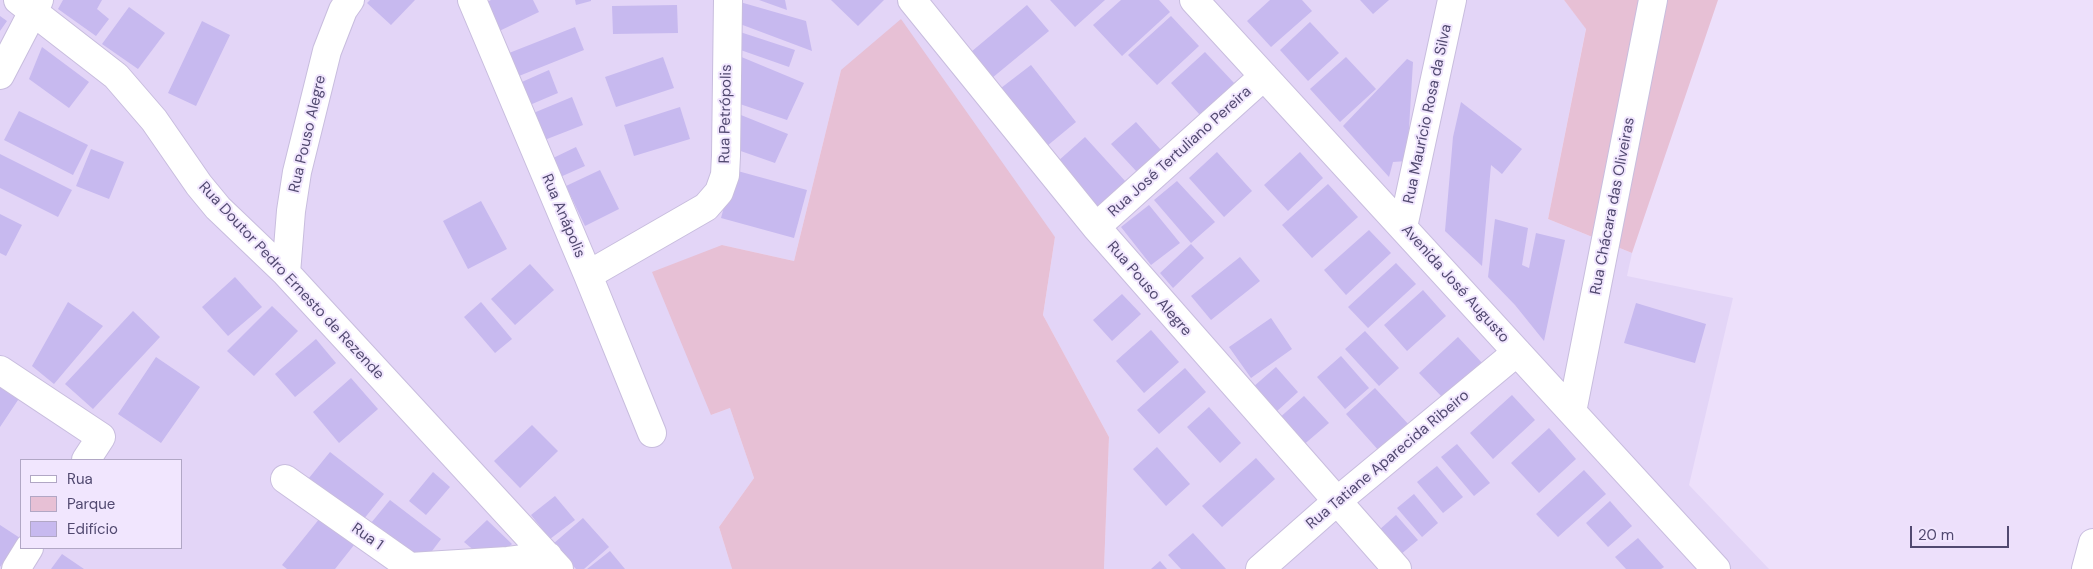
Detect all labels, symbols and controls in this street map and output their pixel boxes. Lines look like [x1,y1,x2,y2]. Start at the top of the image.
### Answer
street label: Rua Maurício Rosa da Silva [1400,23,1456,205]
street label: Rua Petrópolis [716,64,736,164]
street label: Rua Pouso Alegre [286,74,330,194]
street label: Rua José Tertuliano Pereira [1105,83,1255,221]
street label: Rua Chácara das Oliveiras [1587,116,1639,296]
street label: Rua Anápolis [537,171,589,261]
street label: Rua Doutor Pedro Ernesto de Rezende [195,178,387,384]
street label: Avenida José Augusto [1397,221,1513,347]
street label: Rua Pouso Alegre [1103,238,1195,340]
street label: Rua Tatiane Aparecida Ribeiro [1303,387,1473,533]
legend [20,459,182,549]
text: Rua [67,469,93,489]
text: Parque [67,494,115,514]
scale bar [1913,516,2012,548]
text: Edifício [67,519,118,539]
street label: Rua 1 [348,520,386,554]
text: 20 m [1918,525,1954,545]

